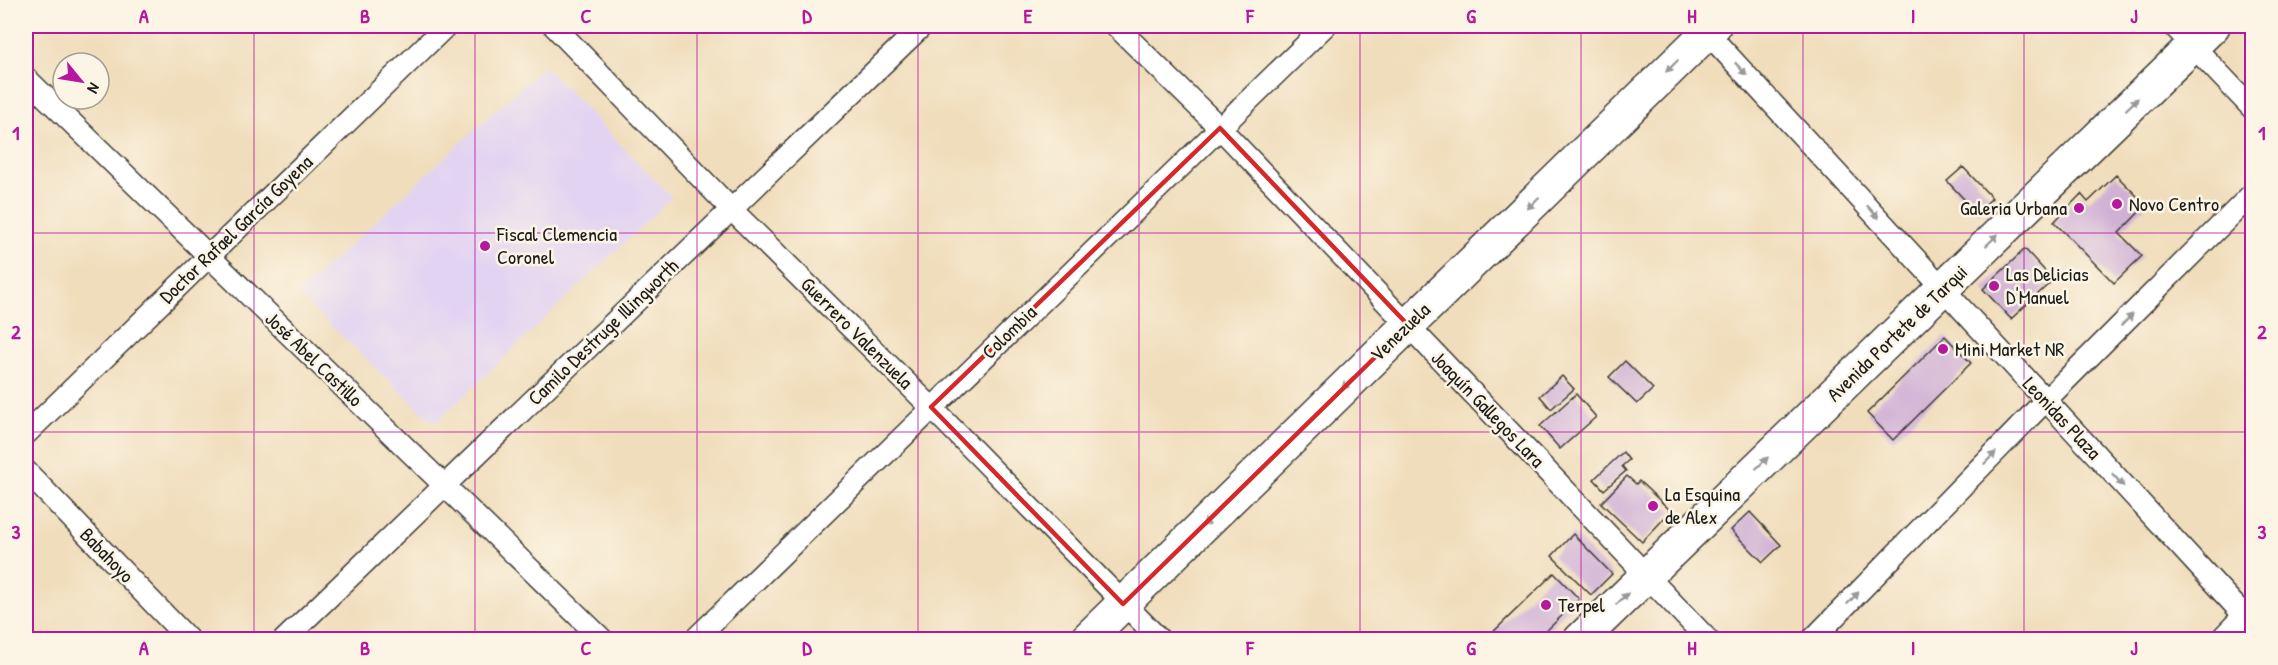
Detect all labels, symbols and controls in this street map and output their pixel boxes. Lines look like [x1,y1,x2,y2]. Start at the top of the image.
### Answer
text: A [139,2,149,29]
text: B [360,2,370,29]
text: C [581,2,592,29]
text: D [802,2,812,29]
text: E [1024,2,1033,29]
text: F [1245,2,1255,29]
text: G [1466,2,1476,29]
text: H [1687,2,1697,29]
text: I [1911,2,1915,29]
text: J [2130,2,2138,29]
north arrow [51,51,111,111]
one-way arrow [1666,59,1680,73]
one-way arrow [1734,61,1748,76]
text: N [82,79,106,98]
one-way arrow [2125,97,2140,111]
text: 1 [12,119,20,146]
text: 1 [2258,119,2266,146]
street label: Doctor Rafael García Goyena [153,148,318,309]
place label: Novo Centro [2129,190,2219,217]
place label: Galeria Urbana [1960,194,2067,221]
one-way arrow [1526,195,1540,209]
marker: Novo Centro [2110,197,2124,211]
marker: Galeria Urbana [2072,201,2086,215]
one-way arrow [1866,204,1880,219]
place label: Fiscal Clemencia Coronel [496,220,617,270]
one-way arrow [1985,233,1999,247]
marker: Fiscal Clemencia Coronel [478,239,492,253]
street label: Camilo Destruge Illingworth [521,252,684,411]
street label: Avenida Portete de Tarqui [1820,258,1973,407]
place label: Las Delicias D'Manuel [2006,260,2089,310]
street label: Guerrero Valenzuela [795,271,919,395]
marker: Las Delicias D'Manuel [1987,279,2001,293]
street label: Venezuela [1364,296,1436,367]
street label: Colombia [975,299,1042,364]
street label: José Abel Castillo [260,305,369,412]
one-way arrow [2119,313,2133,327]
text: 2 [11,318,21,345]
text: 2 [2257,318,2267,345]
place label: Mini Market NR [1955,335,2064,362]
marker: Mini Market NR [1936,342,1950,356]
street label: Joaquín Gallegos Lara [1426,344,1551,473]
street label: Leonidas Plaza [2017,370,2108,465]
one-way arrow [1342,376,1356,390]
one-way arrow [1982,452,1996,466]
one-way arrow [1754,456,1769,470]
one-way arrow [2111,472,2125,487]
place label: La Esquina de Alex [1665,480,1740,530]
marker: La Esquina de Alex [1646,499,1660,513]
one-way arrow [1202,512,1216,526]
text: 3 [12,518,21,545]
text: 3 [2258,518,2267,545]
street label: Babahoyo [74,521,140,588]
one-way arrow [1846,590,1860,605]
place label: Terpel [1558,591,1606,618]
one-way arrow [1614,592,1629,606]
marker: Terpel [1539,598,1553,612]
text: A [139,634,149,661]
text: B [360,634,370,661]
text: C [581,634,592,661]
text: D [802,634,812,661]
text: E [1024,634,1033,661]
text: F [1245,634,1255,661]
text: G [1466,634,1476,661]
text: H [1687,634,1697,661]
text: I [1911,634,1915,661]
text: J [2130,634,2138,661]

